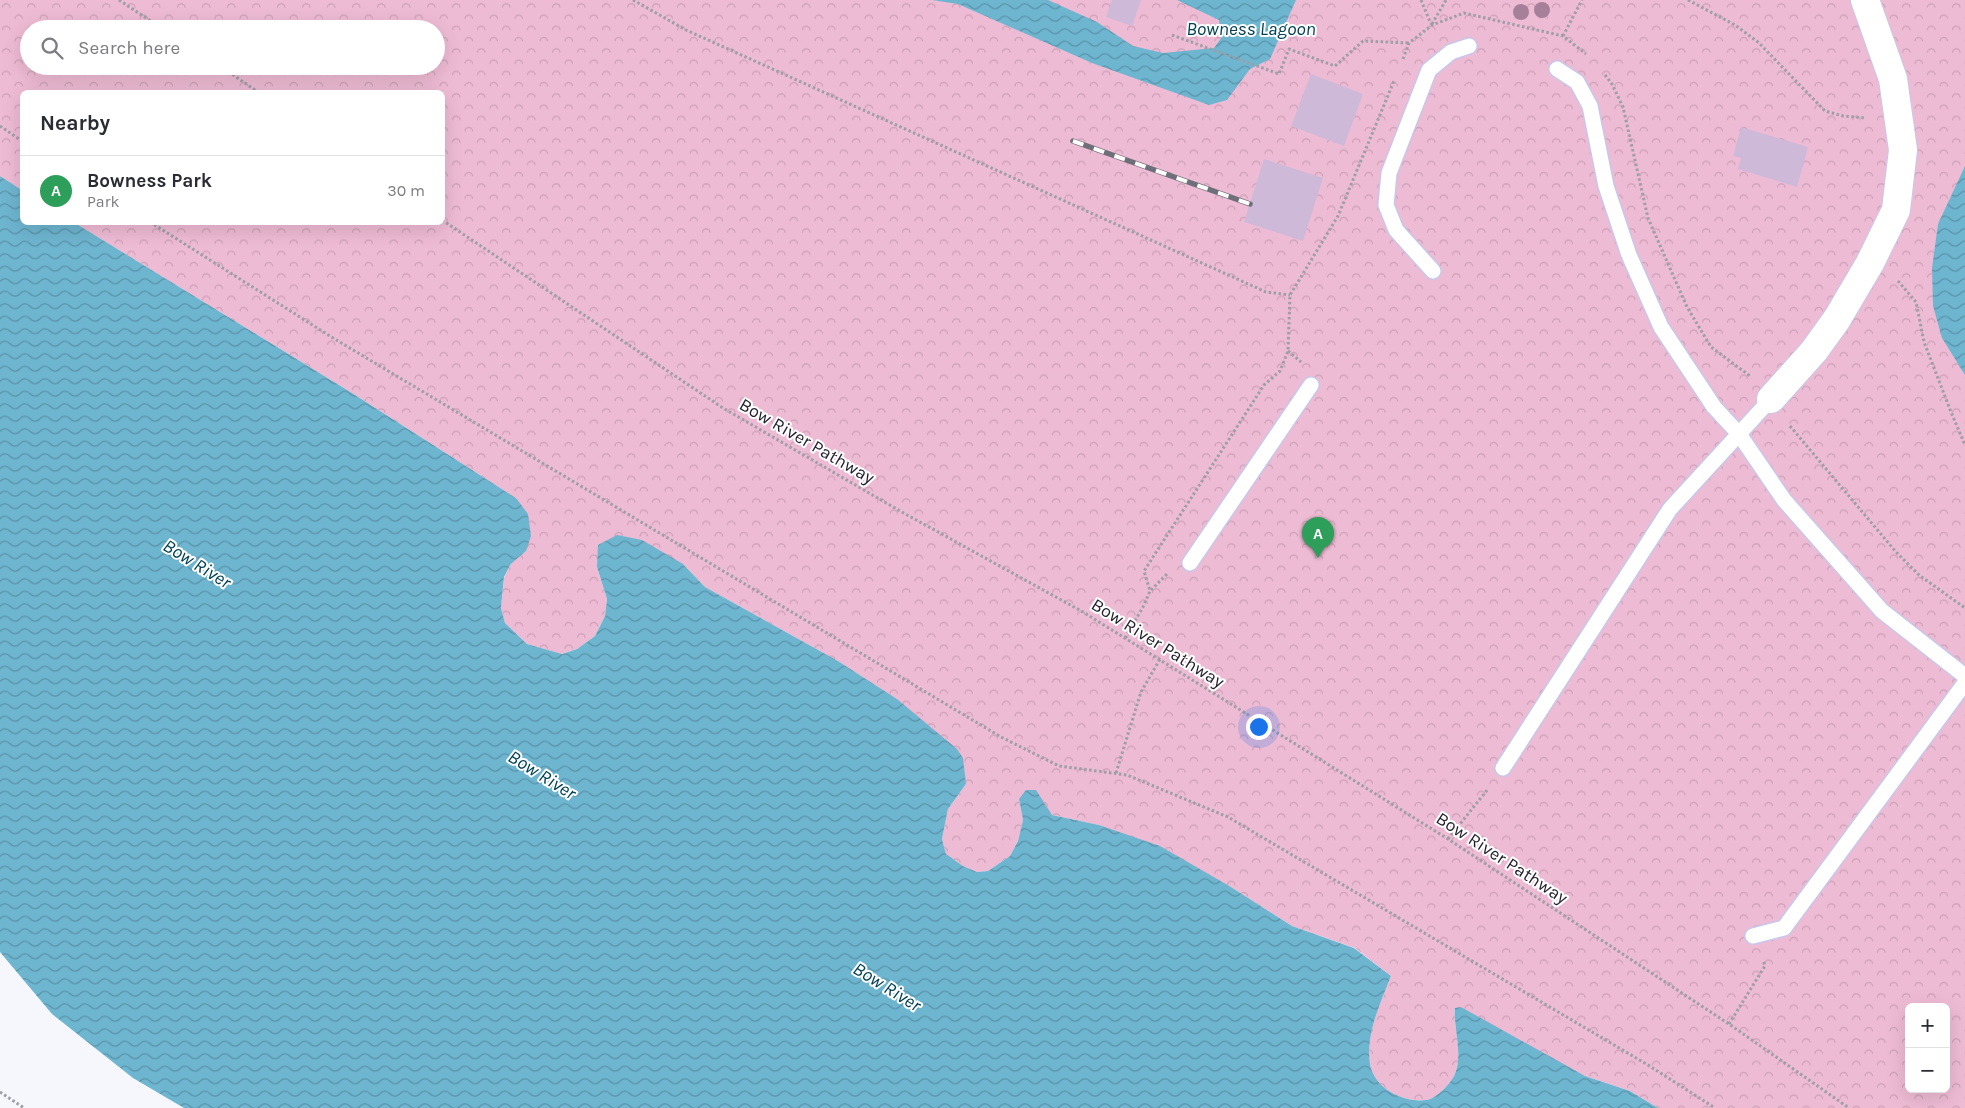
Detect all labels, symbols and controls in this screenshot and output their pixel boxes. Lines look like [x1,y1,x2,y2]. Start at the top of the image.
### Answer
water label: Bowness Lagoon [1186,18,1316,40]
search box [20,20,445,75]
icon: search [38,34,66,62]
text: Search here [78,37,180,59]
text: Nearby [40,111,110,135]
text: Bowness Park [87,170,212,192]
text: A [51,181,61,200]
text: 30 m [387,181,425,200]
text: Park [87,192,119,211]
street label: Bow River Pathway [735,393,879,489]
pin: A [1302,517,1334,558]
water label: Bow River [159,535,236,594]
street label: Bow River Pathway [1087,593,1229,693]
your location [1246,714,1272,740]
water label: Bow River [504,746,581,805]
street label: Bow River Pathway [1432,807,1573,909]
water label: Bow River [849,958,926,1017]
map controls [1905,1003,1950,1093]
button: + [1905,1003,1950,1048]
button: − [1905,1048,1950,1093]

